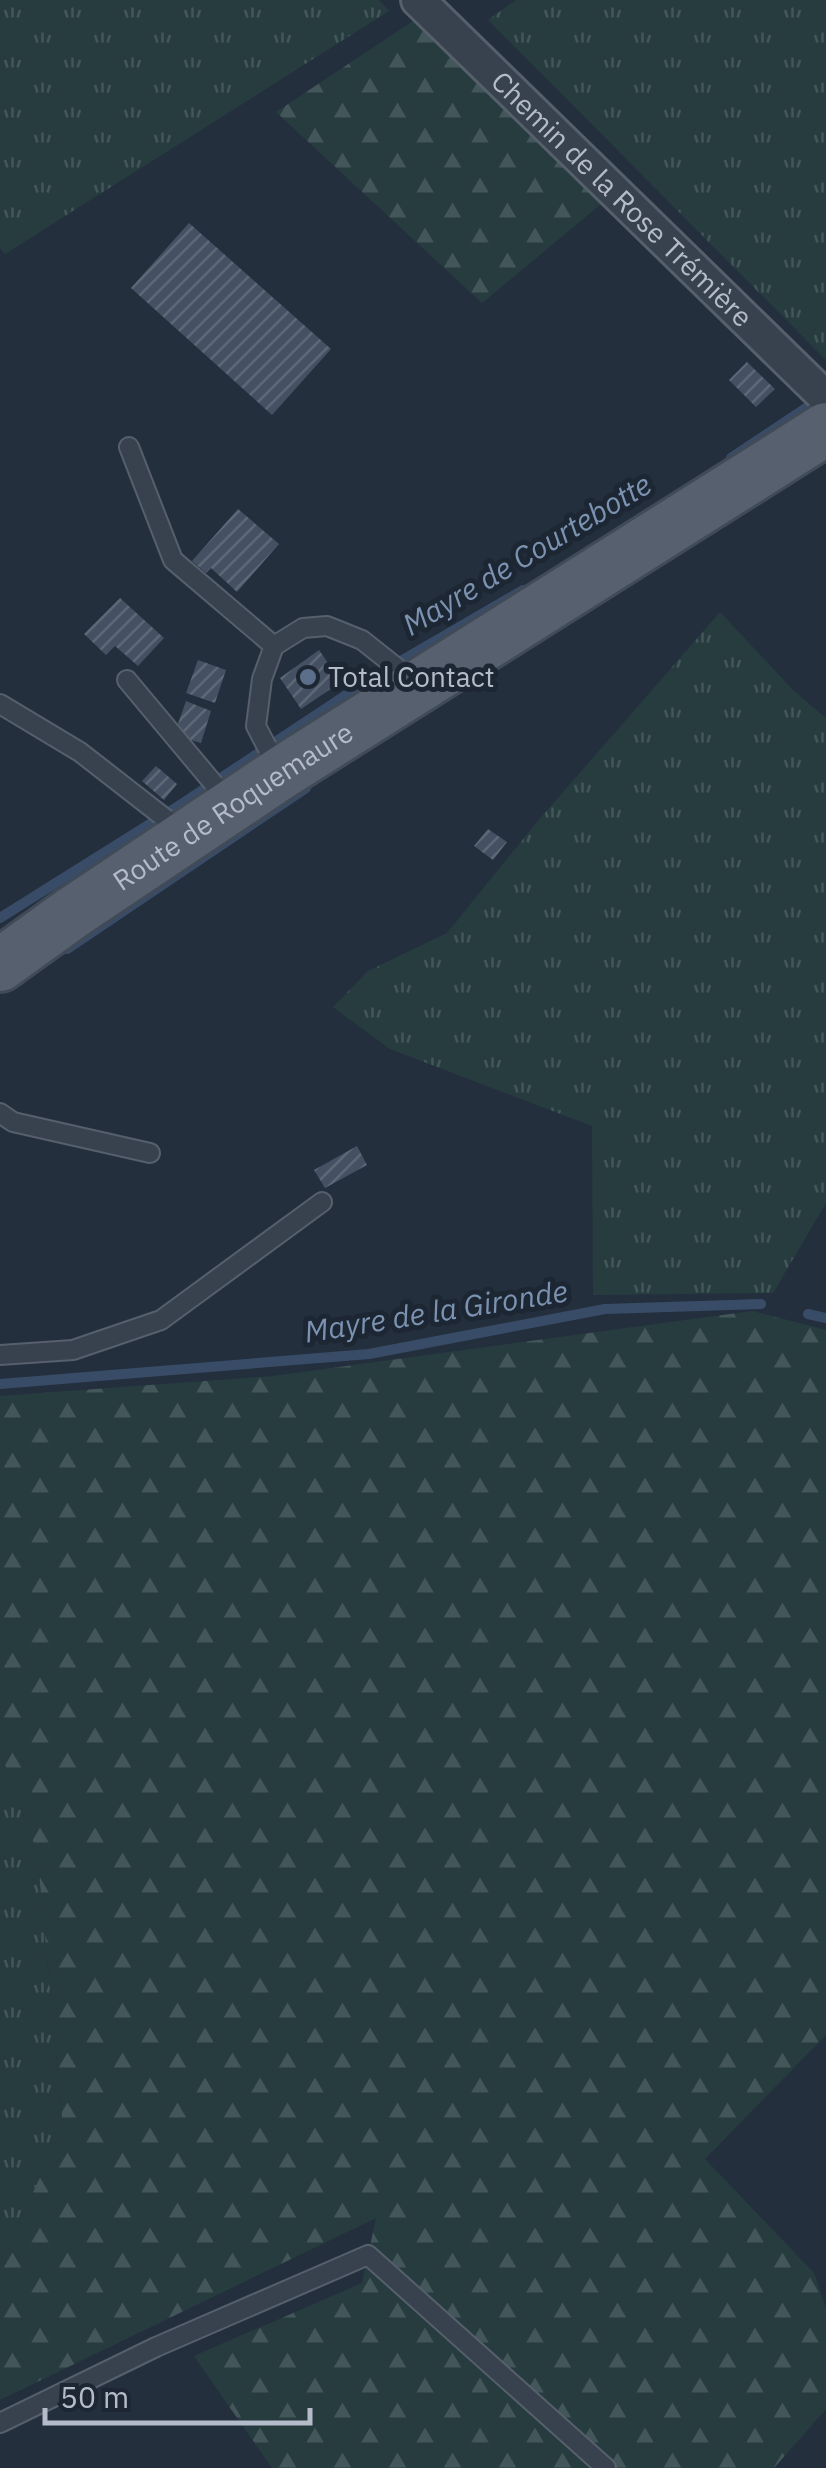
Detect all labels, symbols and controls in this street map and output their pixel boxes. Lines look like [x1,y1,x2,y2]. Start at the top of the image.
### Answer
street label: Chemin de la Rose Trémière [484,63,761,335]
water label: Mayre de Courtebotte [395,464,658,643]
place label: Total Contact [328,658,495,695]
marker: Total Contact [297,666,319,688]
street label: Route de Roquemaure [105,713,360,899]
water label: Mayre de la Gironde [301,1270,570,1351]
scale bar [45,2363,310,2425]
text: 50 m [60,2377,129,2416]

